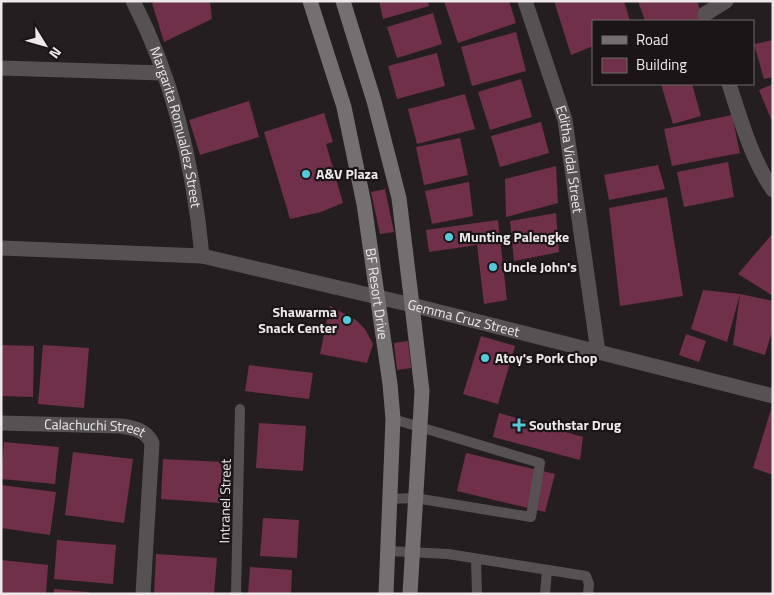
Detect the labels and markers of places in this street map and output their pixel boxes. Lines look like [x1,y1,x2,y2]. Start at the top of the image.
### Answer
place label: A&V Plaza [316,163,378,184]
marker: A&V Plaza [300,168,312,180]
place label: Munting Palengke [459,226,569,247]
marker: Munting Palengke [443,231,455,243]
place label: Uncle John's [503,256,577,277]
marker: Uncle John's [487,261,499,273]
place label: Shawarma Snack Center [258,301,337,338]
marker: Shawarma Snack Center [341,314,353,326]
place label: Atoy's Pork Chop [495,347,598,368]
marker: Atoy's Pork Chop [479,352,491,364]
place label: Southstar Drug [529,414,622,435]
marker: Southstar Drug [513,419,525,431]

